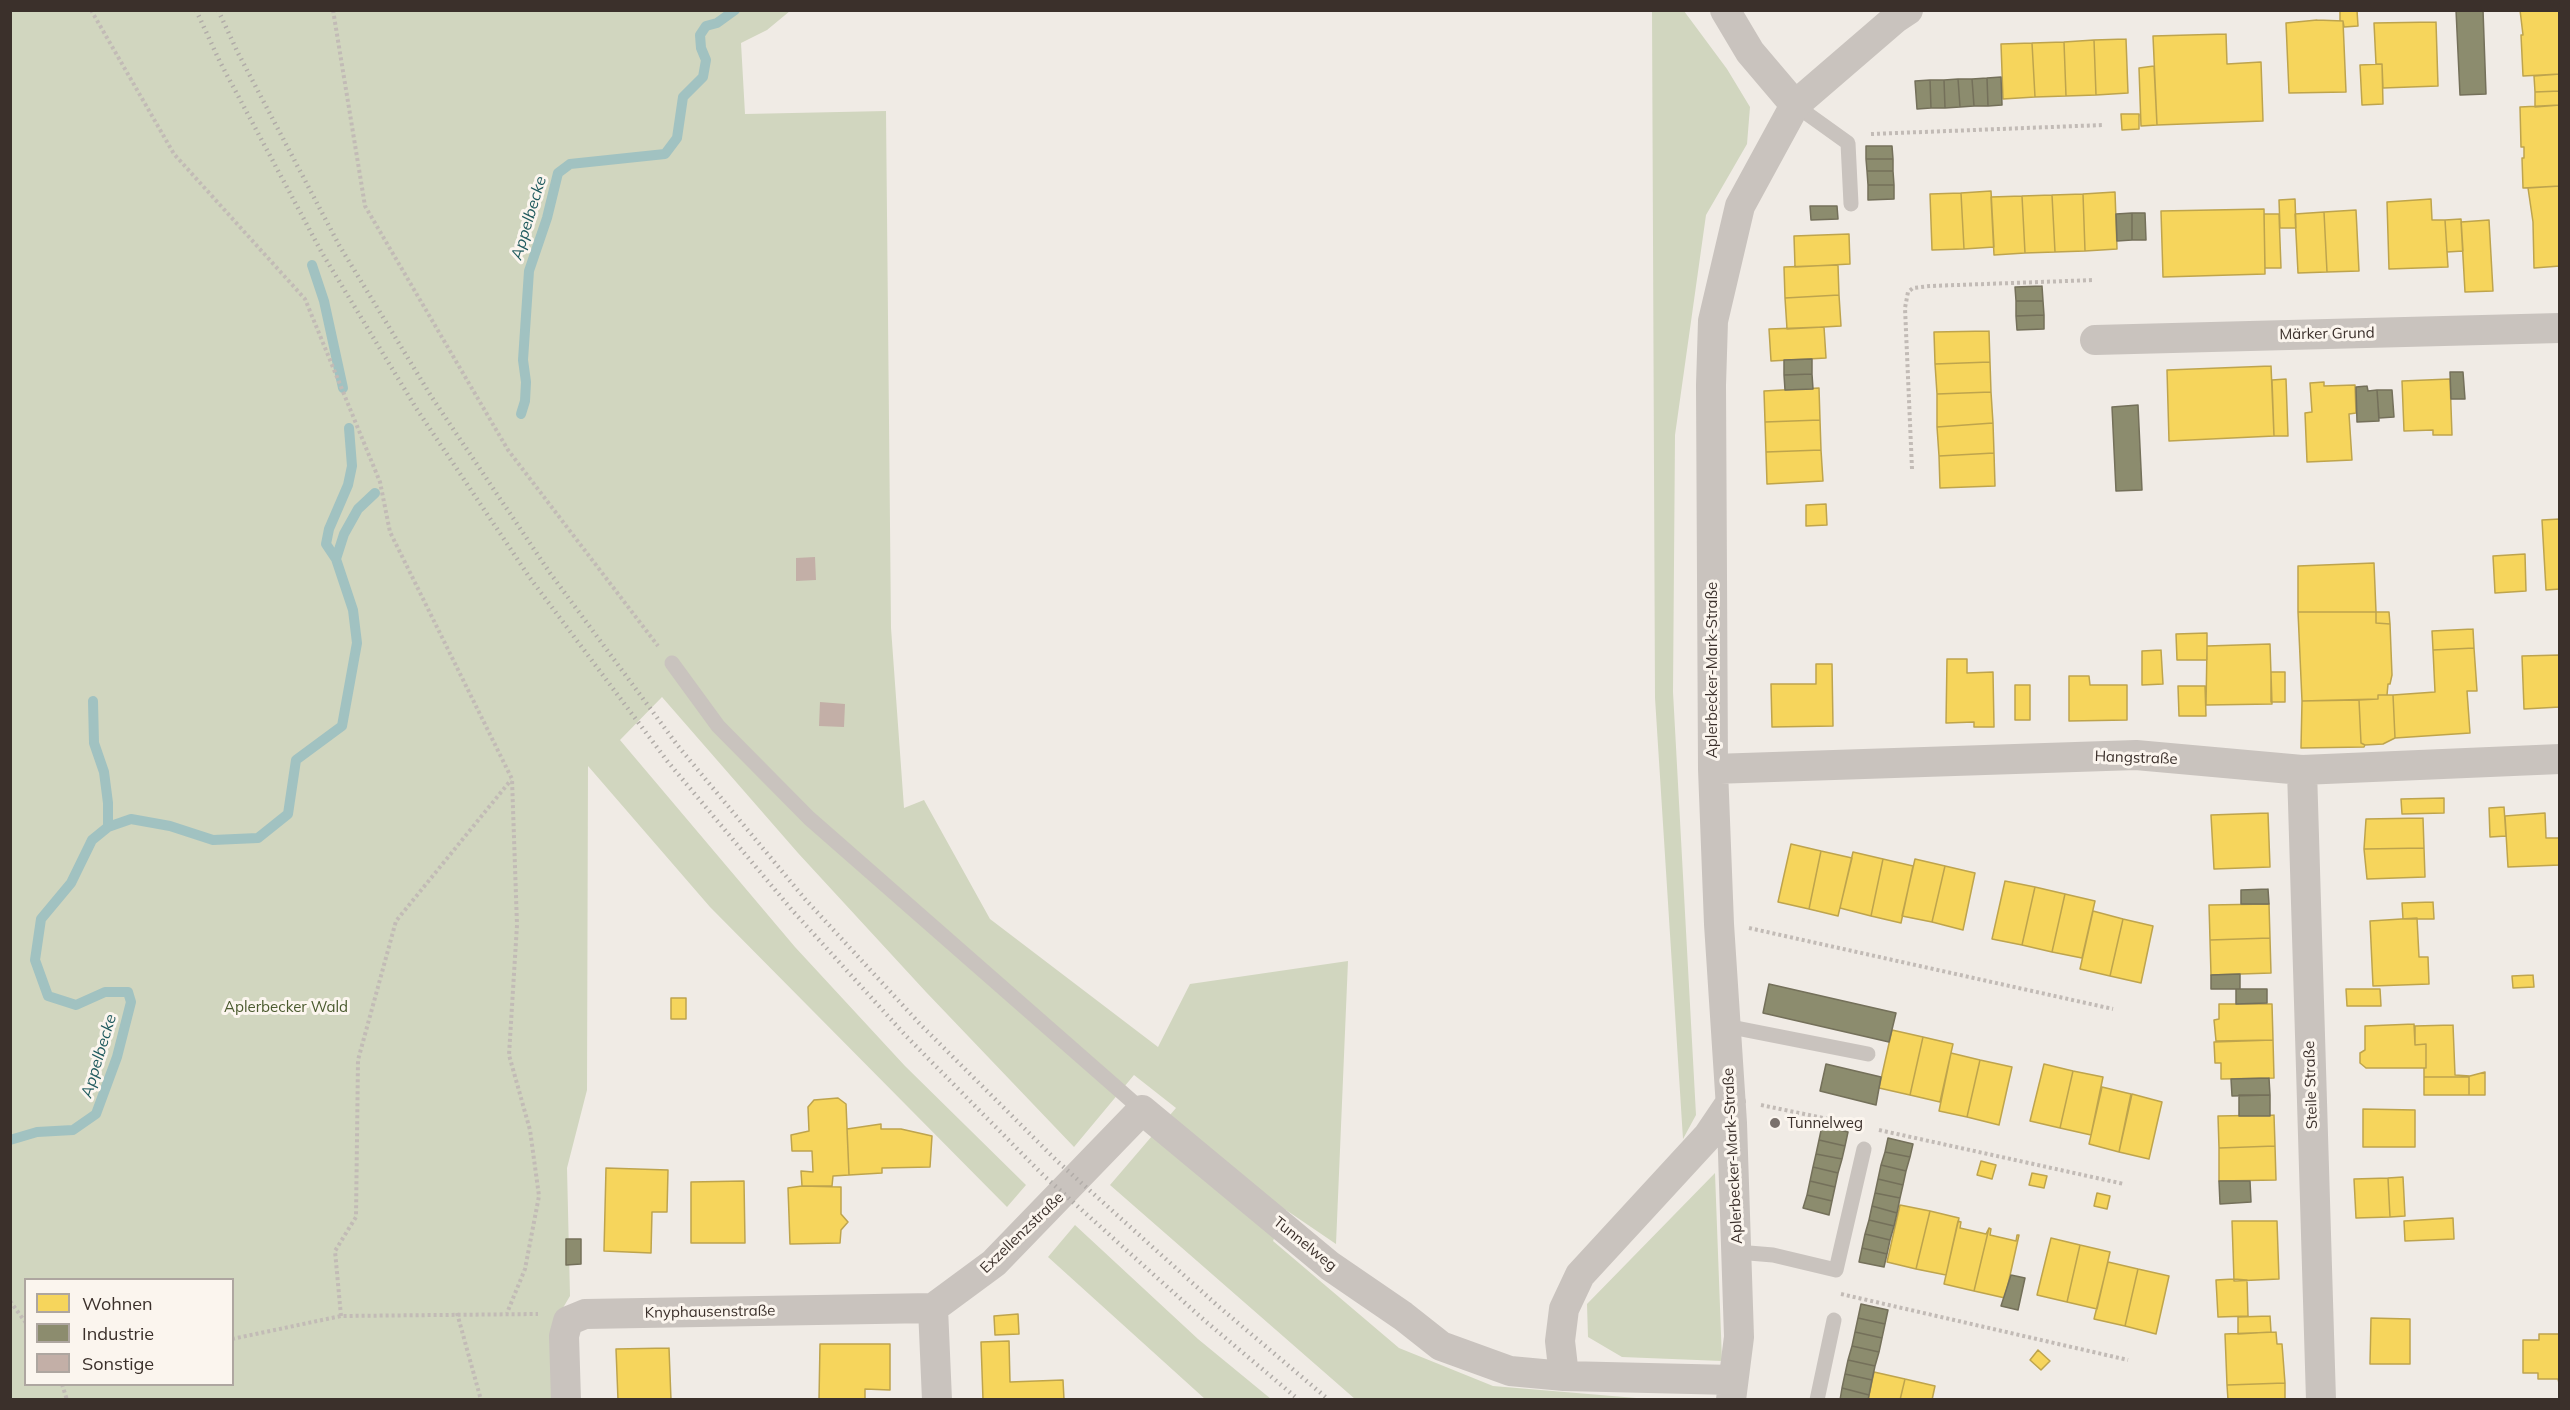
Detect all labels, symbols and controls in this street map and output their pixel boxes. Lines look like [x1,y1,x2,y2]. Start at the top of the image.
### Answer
water label: Appelbecke [507,174,551,262]
street label: Märker Grund [2279,324,2375,344]
street label: Aplerbecker-Mark-Straße [1703,582,1721,758]
street label: Hangstraße [2094,748,2178,768]
park label: Aplerbecker Wald [224,998,348,1016]
water label: Appelbecke [77,1012,121,1100]
street label: Steile Straße [2300,1040,2322,1130]
street label: Aplerbecker-Mark-Straße [1719,1067,1747,1245]
place label: Tunnelweg [1787,1114,1863,1132]
marker: Tunnelweg [1768,1116,1782,1130]
street label: Exzellenzstraße [977,1189,1067,1277]
street label: Tunnelweg [1270,1213,1340,1275]
legend [24,1278,234,1386]
text: Wohnen [82,1292,153,1315]
street label: Knyphausenstraße [645,1302,775,1322]
text: Industrie [82,1322,154,1345]
text: Sonstige [82,1352,154,1375]

